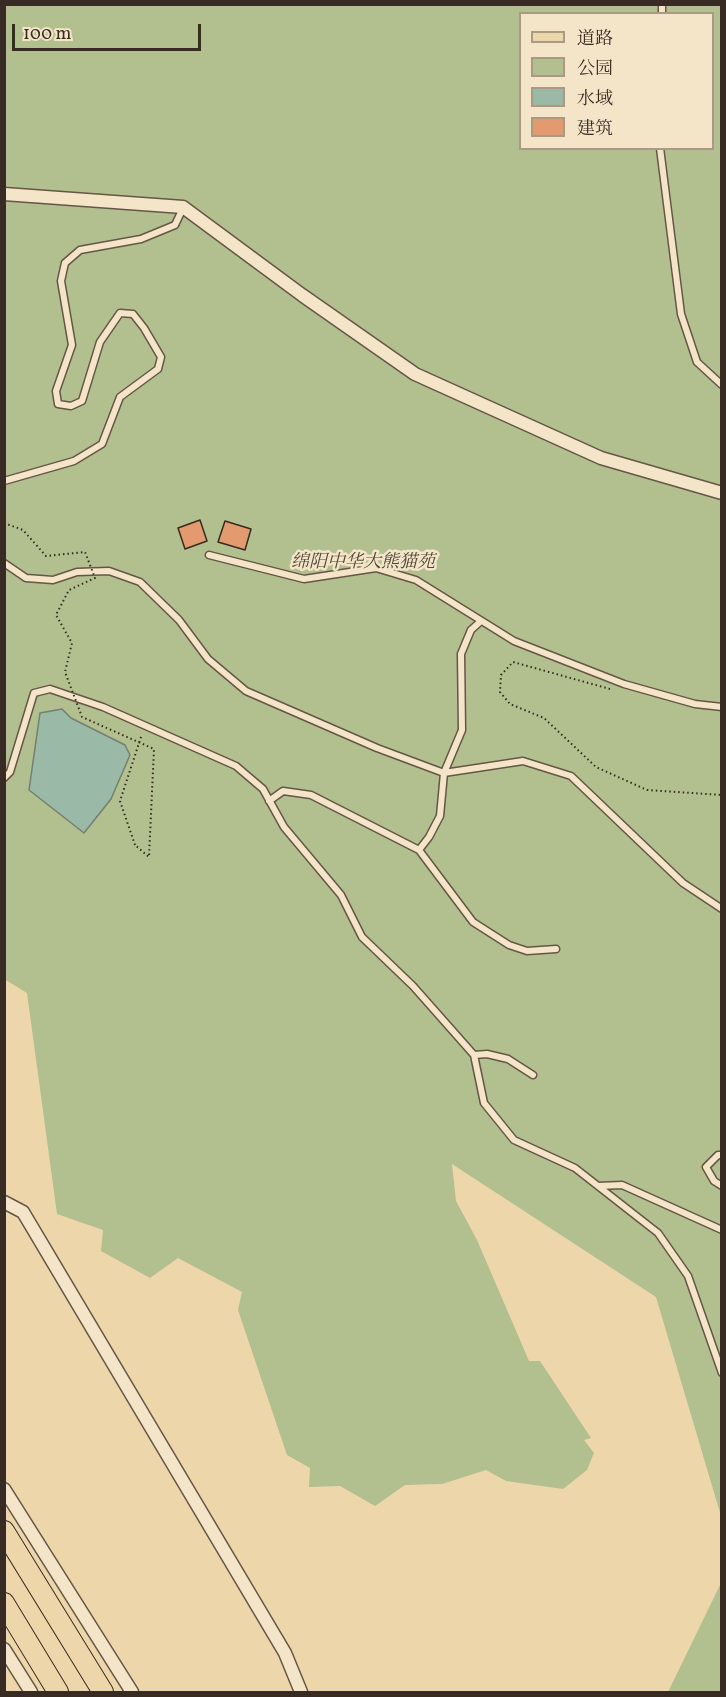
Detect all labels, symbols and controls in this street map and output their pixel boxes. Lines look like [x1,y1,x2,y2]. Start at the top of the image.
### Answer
scale bar [15,12,204,50]
legend [519,12,714,150]
text: 100 m [23,22,72,47]
text: 道路 [577,27,613,52]
text: 公园 [577,57,613,82]
text: 水域 [577,87,613,112]
text: 建筑 [577,117,613,142]
park label: 绵阳中华大熊猫苑 [291,553,435,575]

